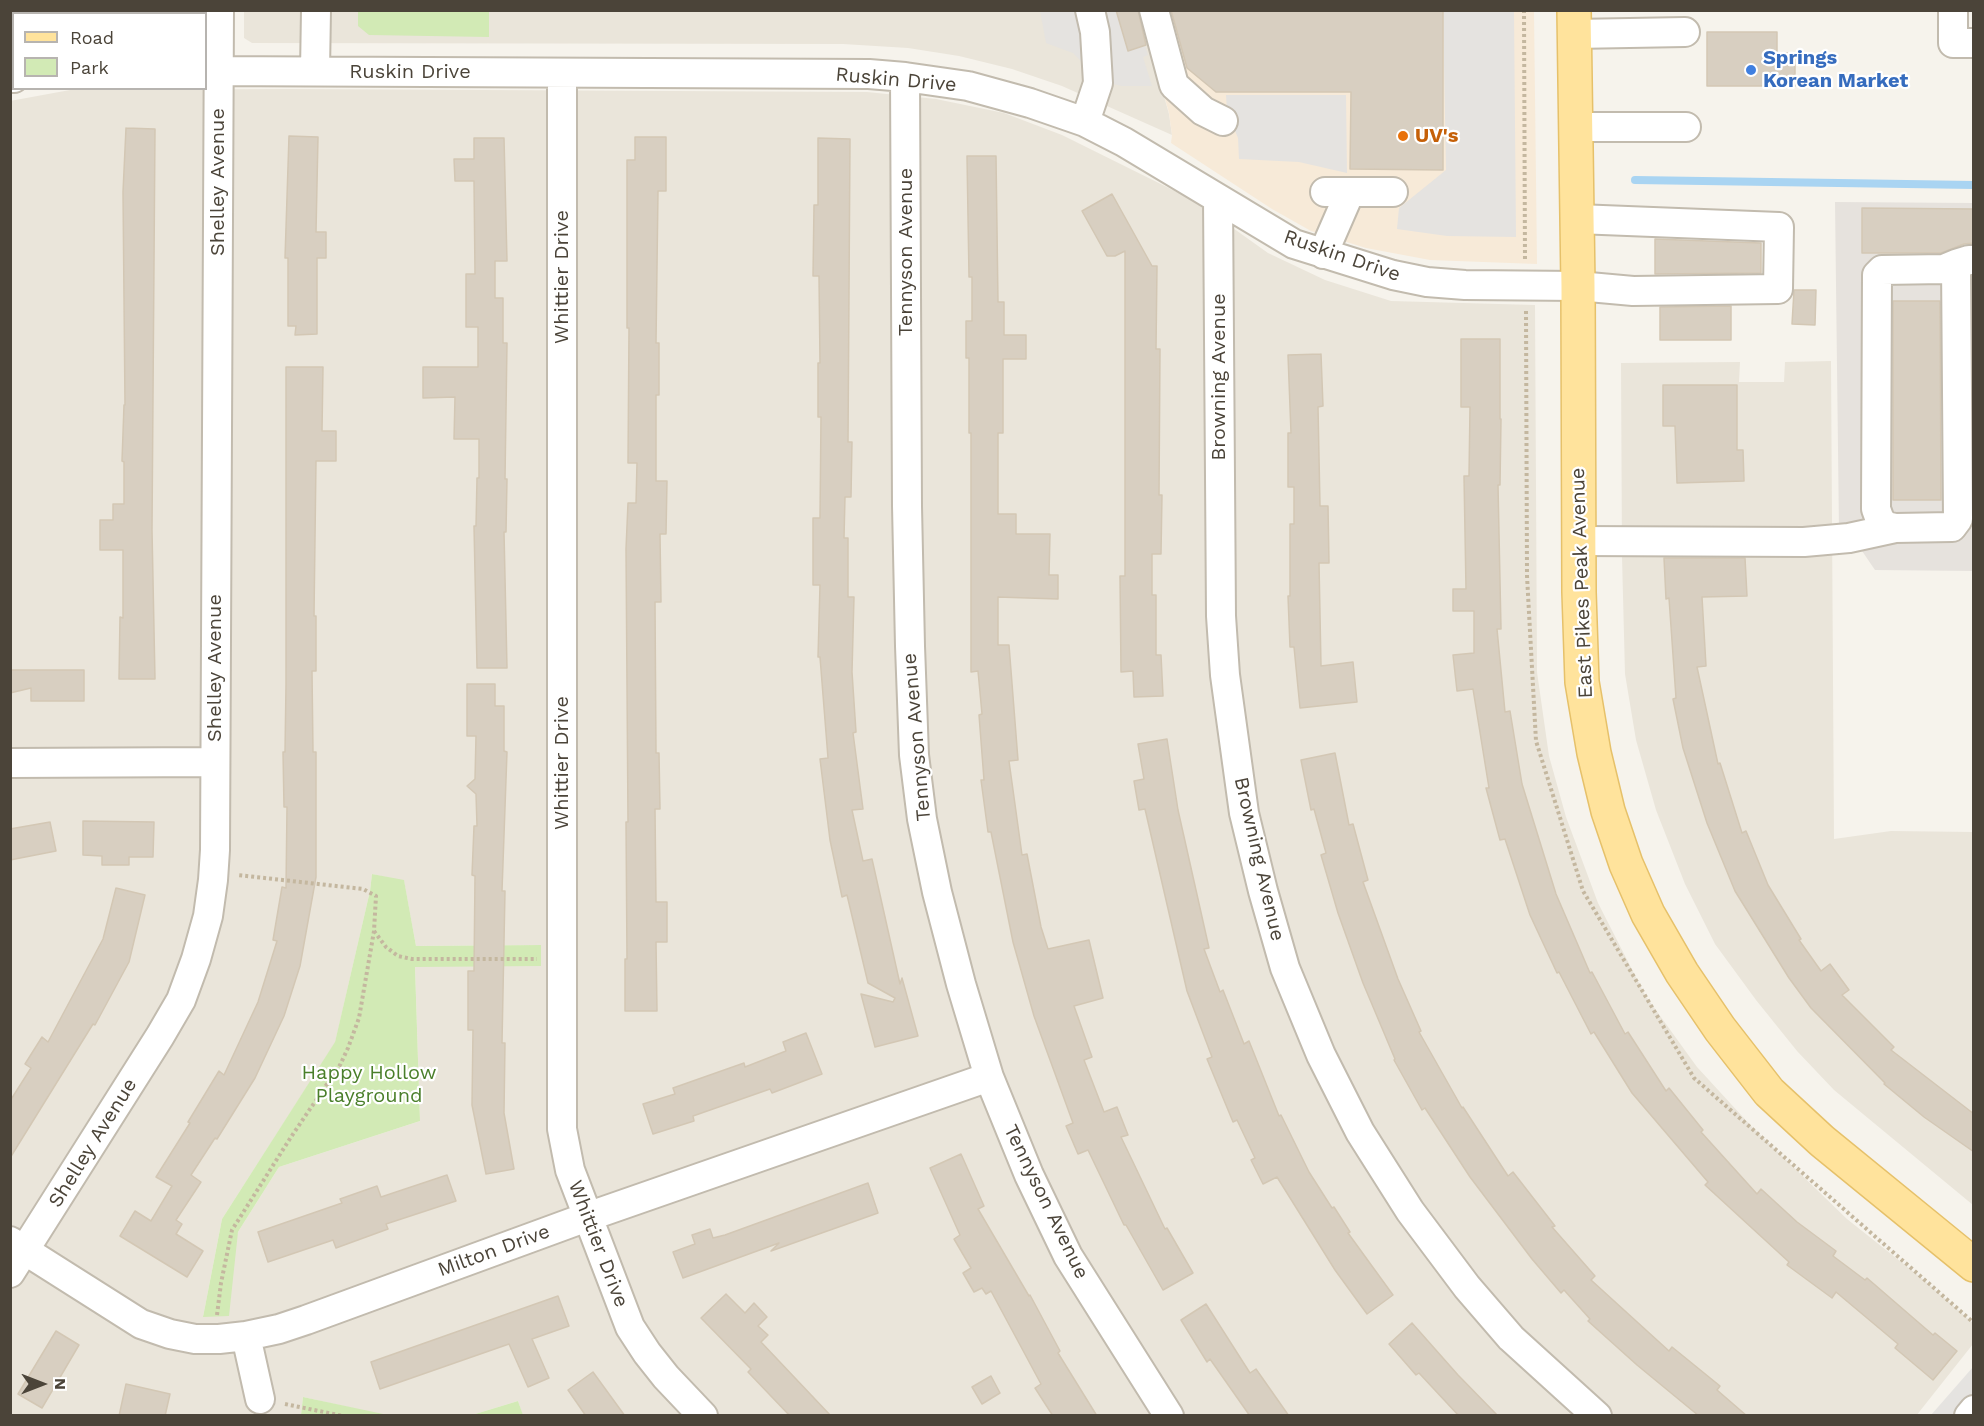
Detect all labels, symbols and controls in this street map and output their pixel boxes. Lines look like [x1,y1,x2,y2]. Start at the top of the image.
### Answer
legend [12,12,207,90]
text: Road [70,27,114,48]
place label: Springs Korean Market [1763,46,1908,93]
text: Park [70,57,109,78]
street label: Ruskin Drive [349,60,471,84]
street label: Ruskin Drive [834,63,958,97]
marker: Springs Korean Market [1744,63,1758,77]
street label: Shelley Avenue [206,108,230,256]
place label: UV's [1415,124,1458,148]
marker: UV's [1396,129,1410,143]
street label: Tennyson Avenue [894,168,918,336]
street label: Whittier Drive [550,210,574,344]
street label: Ruskin Drive [1281,225,1403,287]
street label: Browning Avenue [1207,293,1231,461]
street label: East Pikes Peak Avenue [1566,467,1598,699]
street label: Shelley Avenue [203,594,227,742]
street label: Tennyson Avenue [898,652,936,822]
street label: Whittier Drive [550,696,574,830]
street label: Browning Avenue [1228,775,1290,943]
park label: Happy Hollow Playground [302,1061,436,1108]
street label: Shelley Avenue [44,1074,142,1212]
street label: Tennyson Avenue [998,1121,1094,1283]
street label: Whittier Drive [563,1177,633,1311]
street label: Milton Drive [435,1220,553,1282]
north arrow [12,1354,72,1414]
text: N [51,1378,70,1390]

